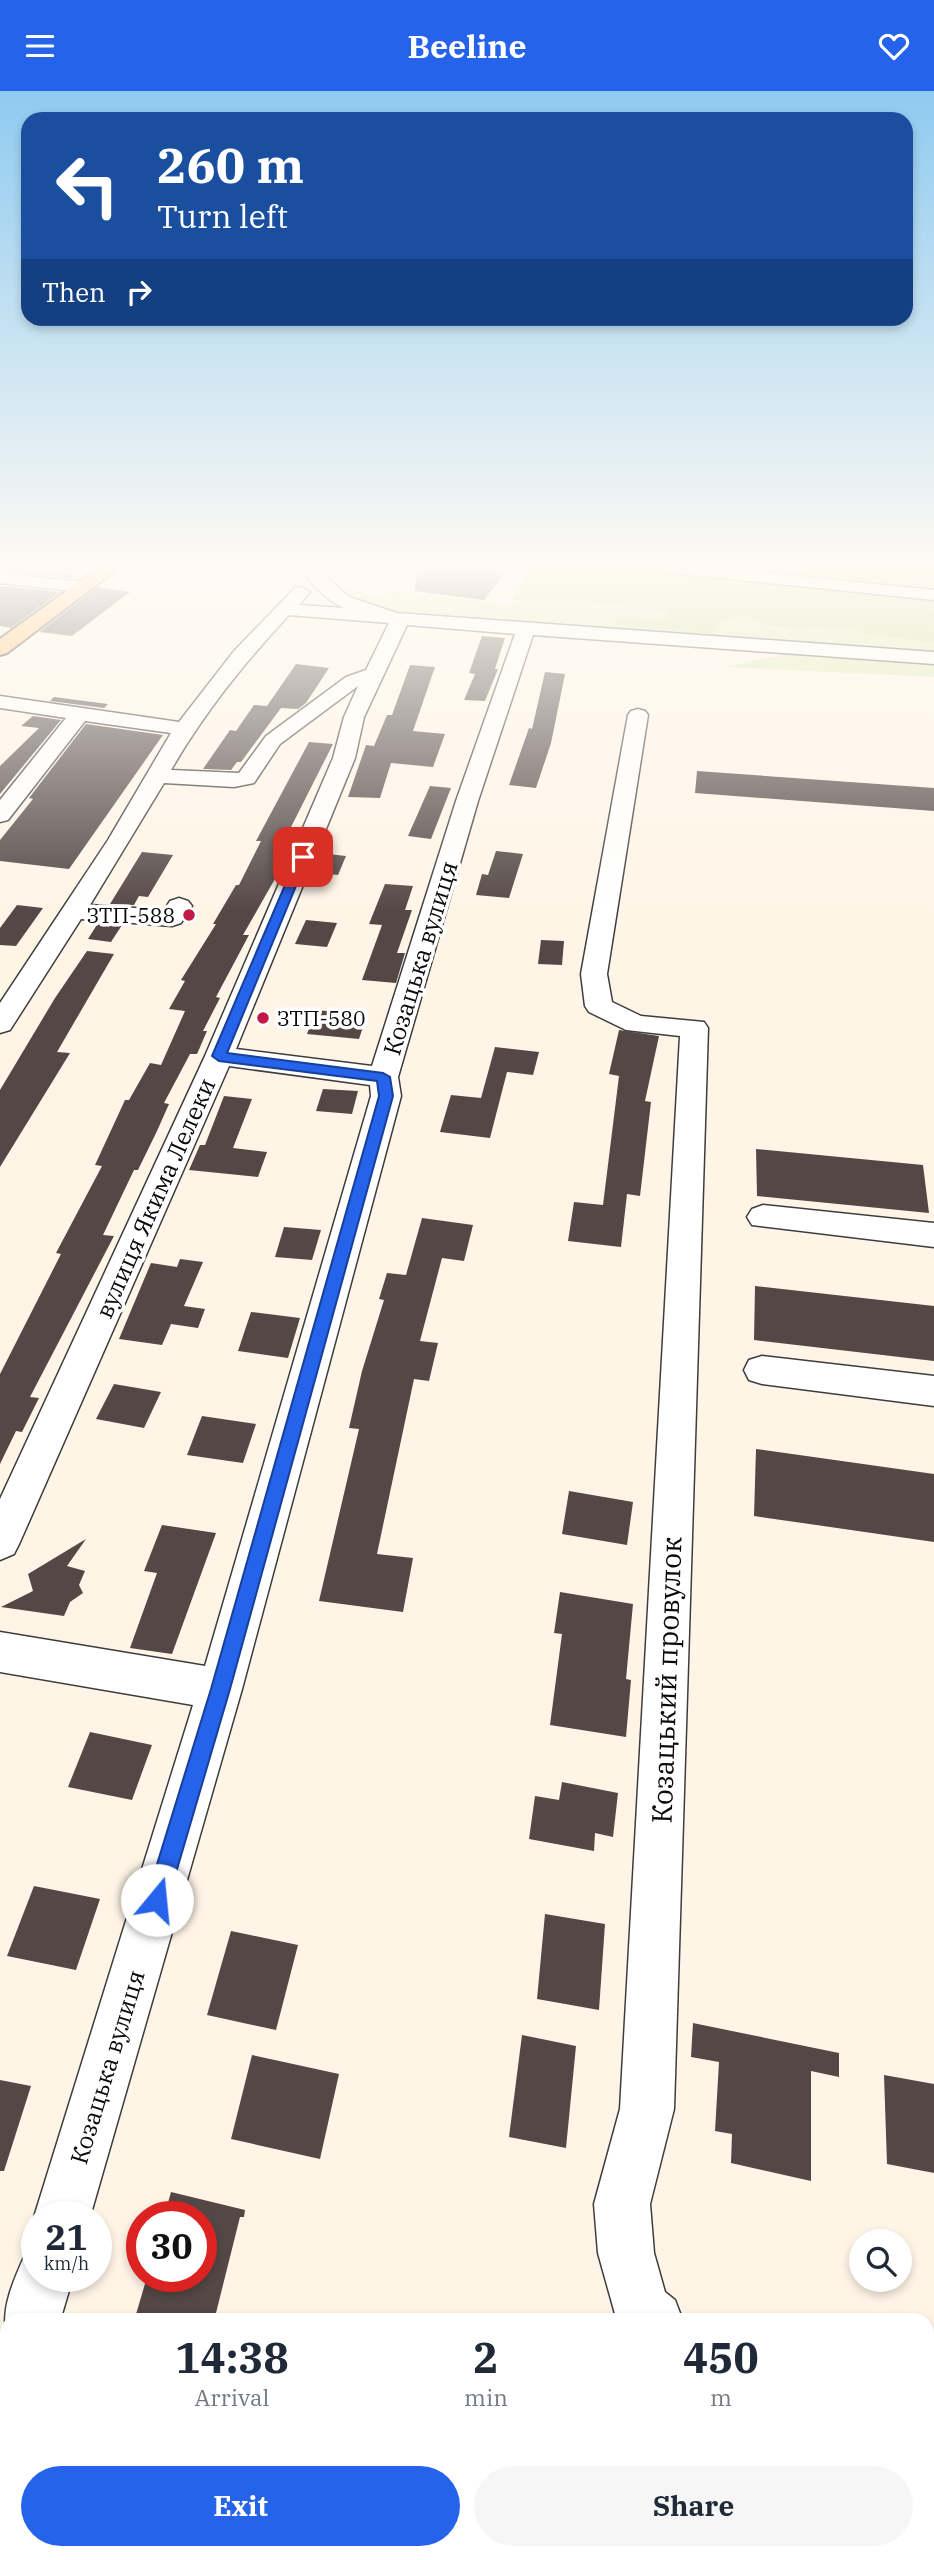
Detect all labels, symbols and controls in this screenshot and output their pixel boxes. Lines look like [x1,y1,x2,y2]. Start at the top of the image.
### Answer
text: Beeline [407,25,527,67]
icon: menu [21,27,59,65]
icon: heart [875,27,913,65]
text: 260 m [157,133,304,196]
icon: left [42,140,133,231]
text: Turn left [157,195,288,237]
icon: right [120,273,158,311]
text: Then [42,275,106,309]
pin [273,827,333,887]
icon: arrive [284,838,322,876]
street label: Козацька вулиця [375,857,465,1059]
place label: ЗТП-588 [86,901,175,929]
marker: ЗТП-588 [181,907,197,923]
place label: ЗТП-580 [277,1004,366,1032]
marker: ЗТП-580 [255,1010,271,1026]
street label: вулиця Якима Лелеки [88,1073,222,1323]
street label: Козацький провулок [643,1536,689,1824]
position arrow [120,1863,194,1937]
street label: Козацька вулиця [62,1966,152,2168]
speed limit sign: 30 [126,2201,217,2292]
text: 21 [45,2214,88,2260]
map controls [849,2229,912,2292]
button: search [849,2229,912,2292]
text: km/h [44,2252,89,2275]
text: 14:38 [175,2330,289,2385]
text: 2 [473,2330,499,2385]
text: 450 [683,2330,759,2385]
text: Arrival [195,2382,269,2412]
text: min [464,2382,508,2412]
text: m [710,2382,732,2412]
button: Exit [21,2466,460,2546]
button: Share [474,2466,913,2546]

